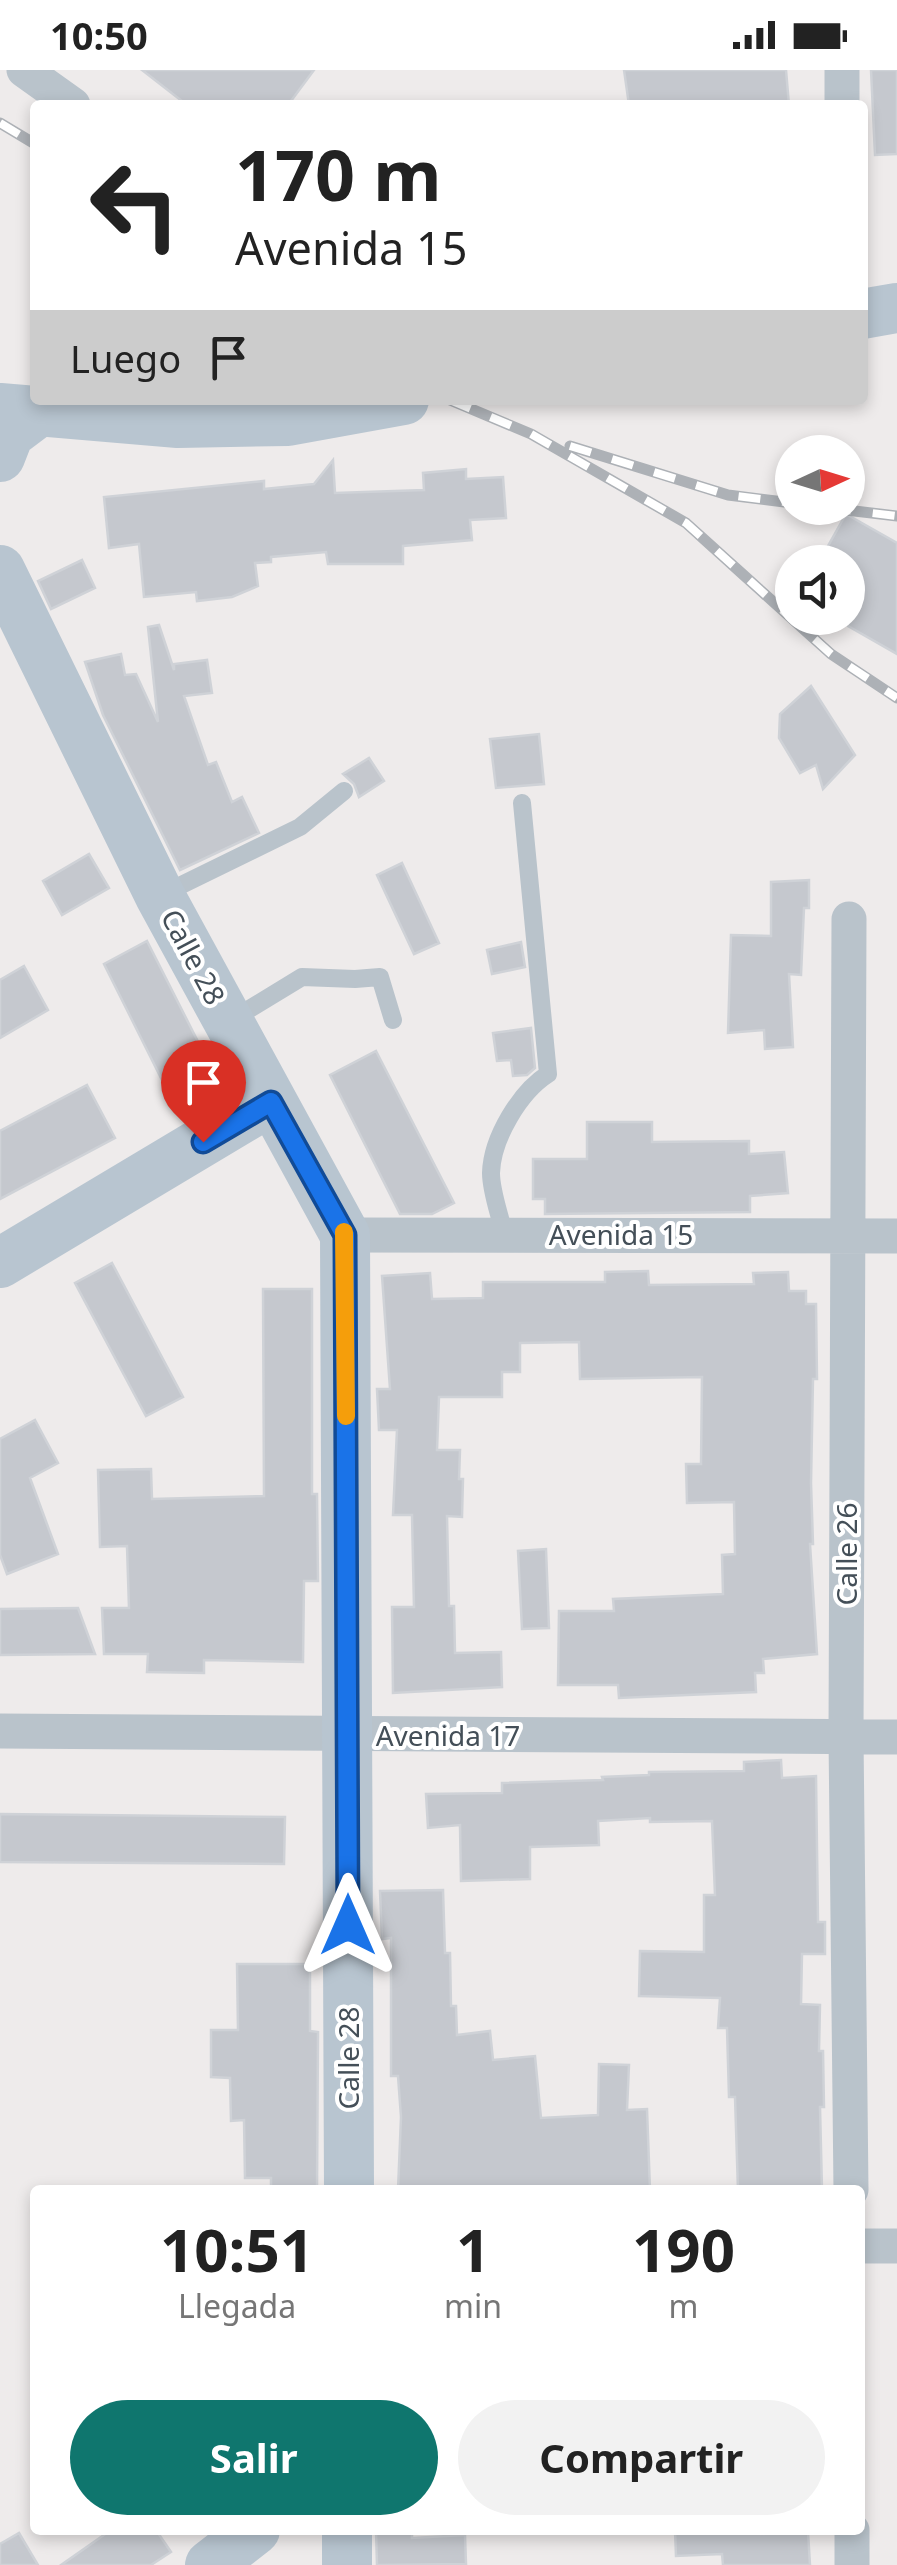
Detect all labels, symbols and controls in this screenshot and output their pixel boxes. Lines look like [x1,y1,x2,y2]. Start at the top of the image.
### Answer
text: 10:50 [50,9,148,61]
text: 170 m [235,126,442,222]
icon: left [70,140,200,270]
text: Avenida 15 [235,217,468,278]
icon: arrive [201,330,256,385]
text: Luego [70,332,181,384]
north arrow [775,435,865,525]
map controls [775,435,865,635]
button: sound [775,545,865,635]
street label: Calle 28 [153,902,235,1011]
pin [161,1040,246,1143]
icon: arrive [176,1055,231,1110]
street label: Avenida 15 [549,1215,693,1253]
street label: Calle 26 [827,1503,865,1605]
street label: Avenida 17 [376,1716,520,1754]
position arrow [296,1873,400,1977]
street label: Calle 28 [329,2007,367,2109]
text: 10:51 [160,2208,314,2290]
text: 1 [456,2208,490,2290]
text: 190 [632,2208,735,2290]
text: Llegada [178,2284,296,2327]
text: min [444,2284,502,2327]
text: m [669,2284,698,2327]
button: Salir [70,2400,438,2515]
button: Compartir [458,2400,825,2515]

